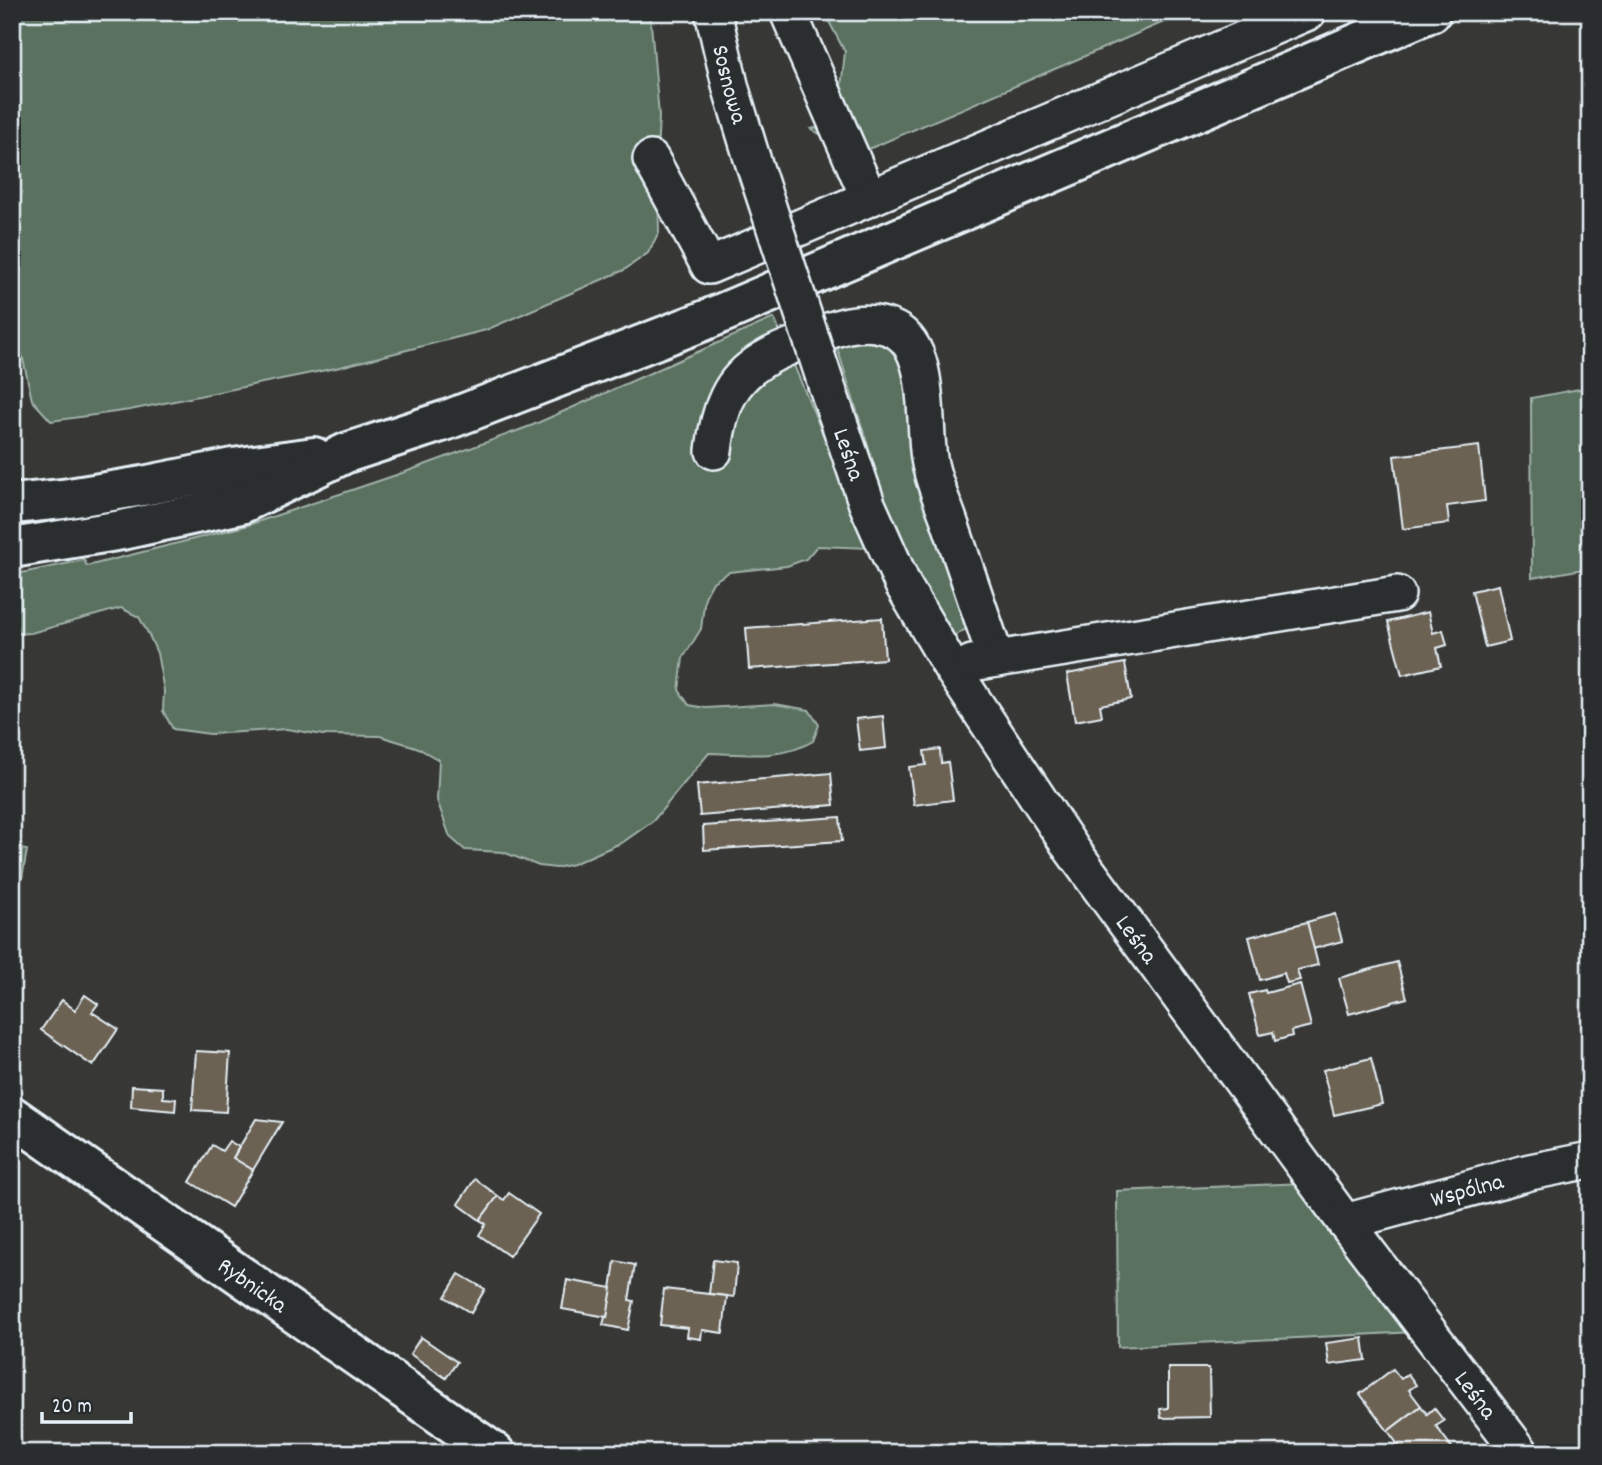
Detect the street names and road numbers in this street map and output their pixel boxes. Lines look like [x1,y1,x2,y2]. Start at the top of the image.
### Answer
street label: Sosnowa [701,42,755,129]
street label: Leśna [822,424,872,486]
street label: Leśna [1105,909,1165,973]
street label: Wspólna [1427,1166,1508,1218]
street label: Rybnicka [210,1250,294,1323]
street label: Leśna [1444,1365,1504,1428]

